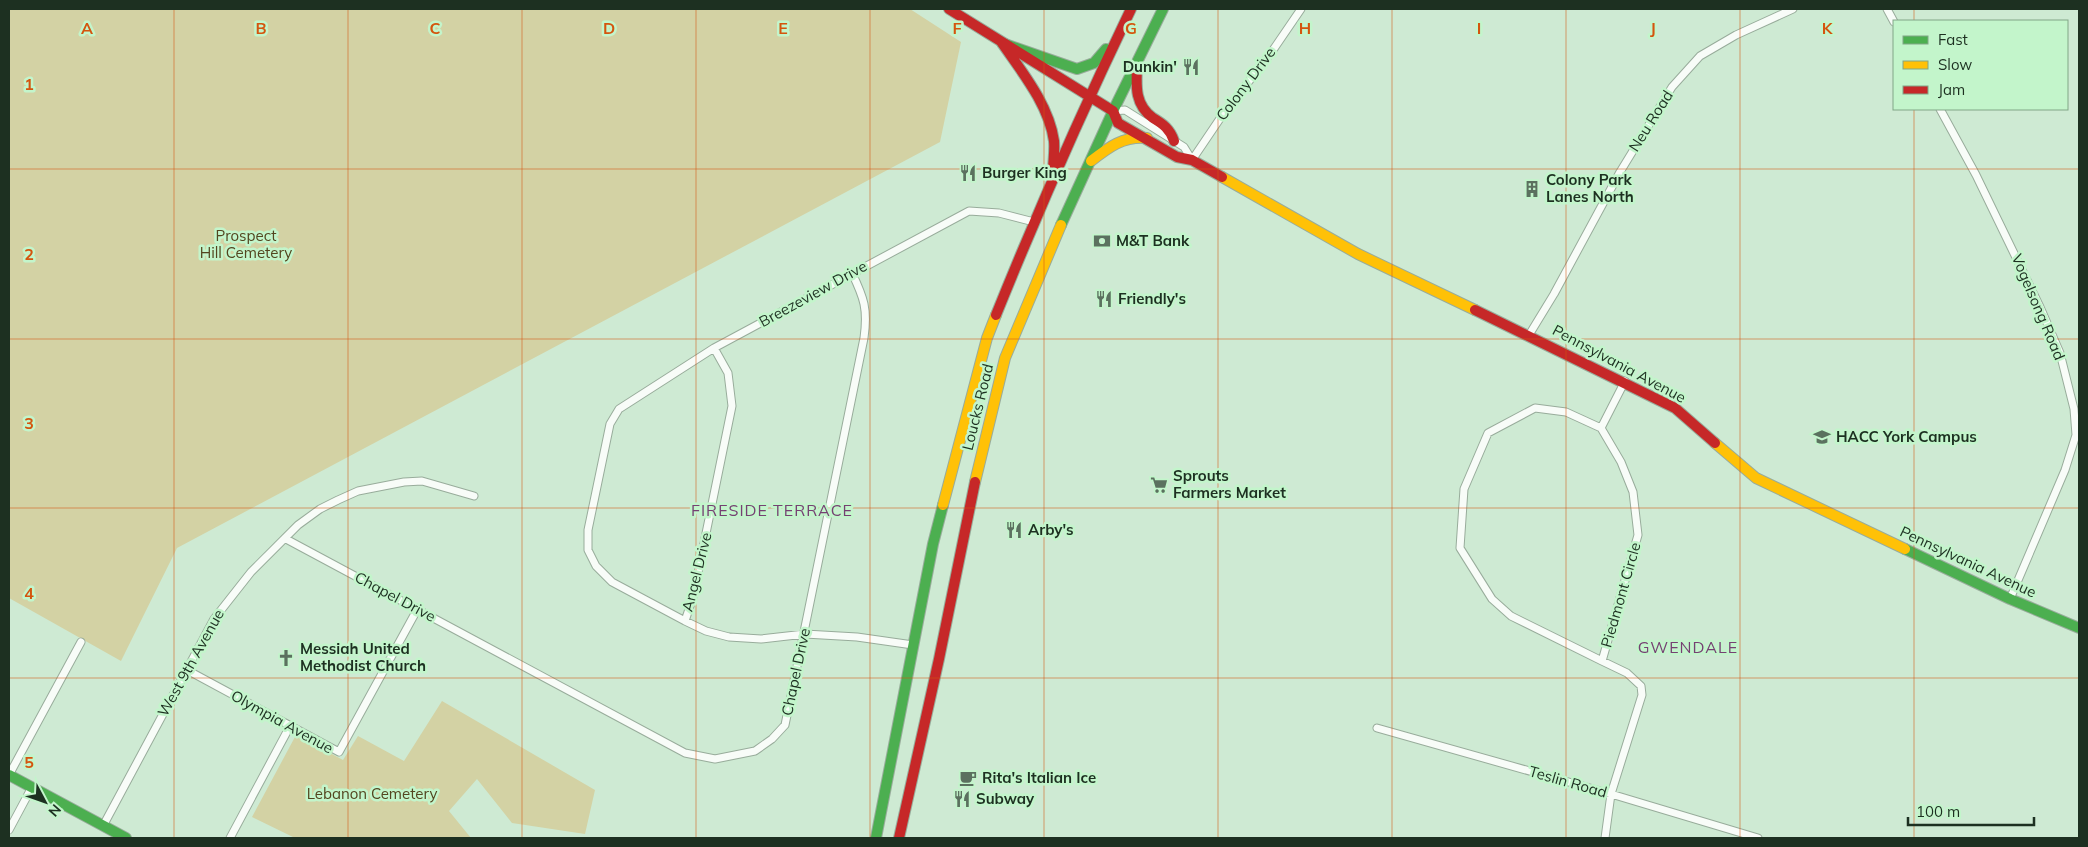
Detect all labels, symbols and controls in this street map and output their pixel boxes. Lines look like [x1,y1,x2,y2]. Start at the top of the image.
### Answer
text: A [81,18,93,38]
text: B [255,18,267,38]
text: C [430,18,441,38]
text: D [603,18,615,38]
text: E [778,18,788,38]
text: F [952,18,962,38]
text: G [1125,18,1137,38]
text: H [1299,18,1311,38]
text: I [1477,18,1481,38]
text: J [1650,18,1656,38]
text: K [1822,18,1834,38]
legend [1893,20,2068,110]
text: Fast [1938,30,1968,49]
street label: Colony Drive [1212,43,1279,124]
text: Slow [1938,55,1972,74]
place label: Dunkin' [1123,57,1177,76]
restaurant icon: Dunkin' [1181,57,1201,77]
text: 1 [24,74,34,94]
text: Jam [1938,80,1965,99]
street label: Neu Road [1624,87,1677,155]
restaurant icon: Burger King [958,163,978,183]
place label: Burger King [982,163,1067,182]
place label: Colony Park Lanes North [1546,170,1634,206]
building icon: Colony Park Lanes North [1522,179,1542,199]
park label: Prospect Hill Cemetery [200,226,292,262]
bank icon: M&T Bank [1092,231,1112,251]
place label: M&T Bank [1116,231,1190,250]
text: 2 [24,244,34,264]
street label: Vogelsong Road [2008,251,2069,363]
street label: Breezeview Drive [756,256,870,331]
restaurant icon: Friendly's [1094,289,1114,309]
place label: Friendly's [1118,289,1186,308]
street label: Pennsylvania Avenue [1549,320,1689,407]
street label: Loucks Road [958,362,997,452]
text: 3 [24,413,34,433]
school or university icon: HACC York Campus [1812,427,1832,447]
place label: HACC York Campus [1836,427,1977,446]
place label: Sprouts Farmers Market [1173,466,1286,502]
supermarket icon: Sprouts Farmers Market [1149,475,1169,495]
district label: FIRESIDE TERRACE [691,500,853,520]
restaurant icon: Arby's [1004,520,1024,540]
place label: Arby's [1028,520,1074,539]
street label: Pennsylvania Avenue [1897,522,2039,602]
street label: Angel Drive [678,530,716,613]
street label: Piedmont Circle [1596,540,1645,650]
street label: Chapel Drive [352,567,439,626]
text: 4 [24,583,34,603]
street label: West 9th Avenue [153,606,228,720]
street label: Chapel Drive [777,626,814,717]
district label: GWENDALE [1638,637,1738,657]
place label: Messiah United Methodist Church [300,639,426,675]
church icon: Messiah United Methodist Church [276,648,296,668]
street label: Olympia Avenue [228,686,337,758]
text: 5 [24,752,34,772]
street label: Teslin Road [1527,761,1609,802]
cafe icon: Rita's Italian Ice [958,768,978,788]
place label: Rita's Italian Ice [982,768,1096,787]
north arrow [20,777,70,827]
park label: Lebanon Cemetery [307,784,437,803]
restaurant icon: Subway [952,789,972,809]
place label: Subway [976,789,1035,808]
scale bar [1908,794,2034,826]
text: N [45,801,65,820]
text: 100 m [1916,802,1960,821]

